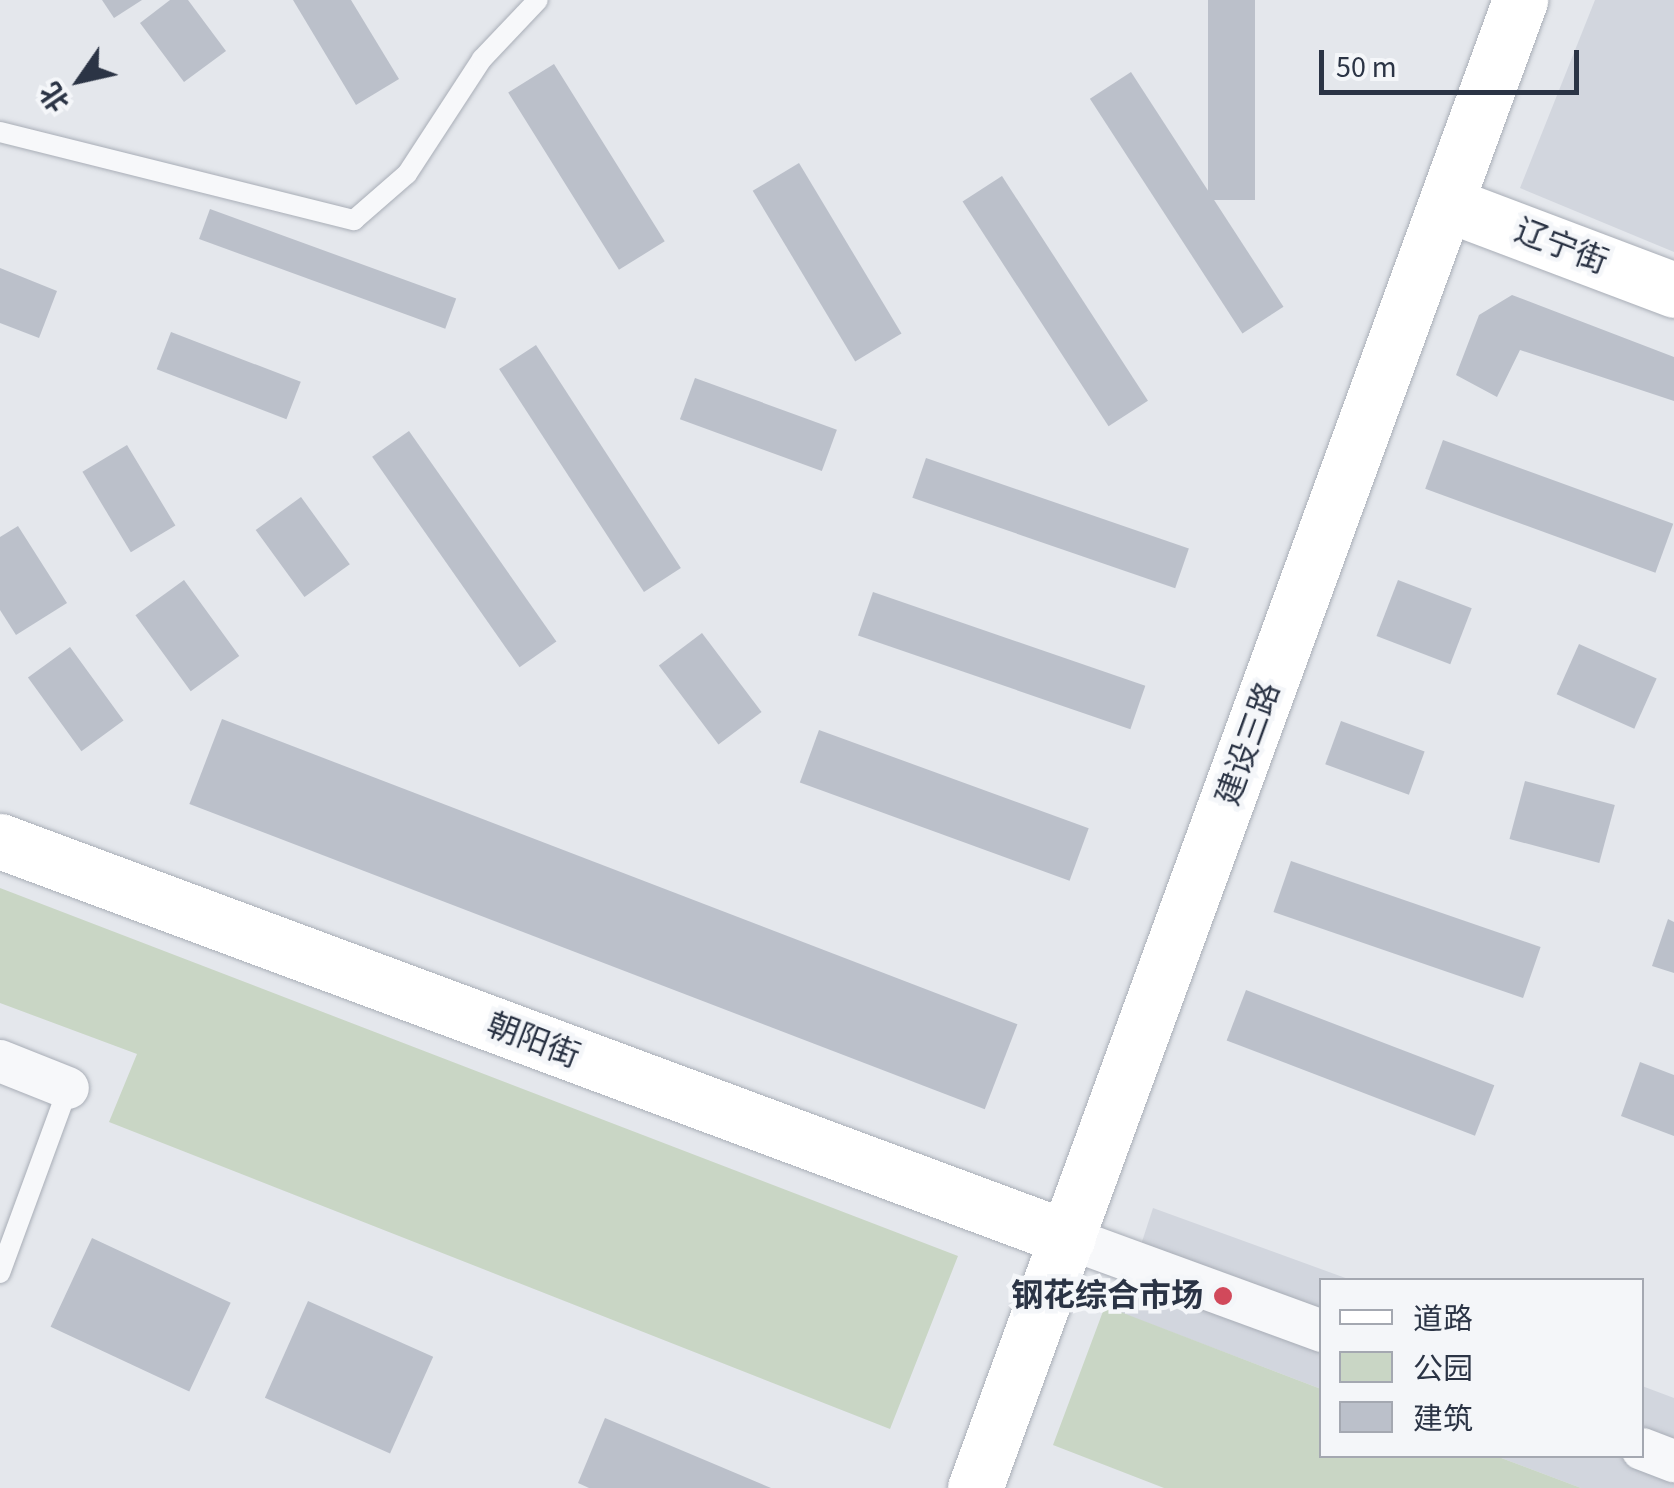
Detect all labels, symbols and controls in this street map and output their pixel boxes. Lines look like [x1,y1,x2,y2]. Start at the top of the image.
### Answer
north arrow [30,30,130,130]
scale bar [1324,30,1584,92]
text: 50 m [1336,46,1397,89]
text: 北 [31,74,80,120]
street label: 辽宁街 [1509,212,1613,282]
street label: 建设三路 [1209,677,1289,811]
street label: 朝阳街 [481,1006,585,1076]
place label: 钢花综合市场 [1011,1277,1203,1315]
legend [1319,1278,1644,1458]
marker: 钢花综合市场 [1212,1285,1234,1307]
text: 道路 [1413,1298,1473,1341]
text: 公园 [1413,1348,1473,1391]
text: 建筑 [1413,1398,1473,1441]

